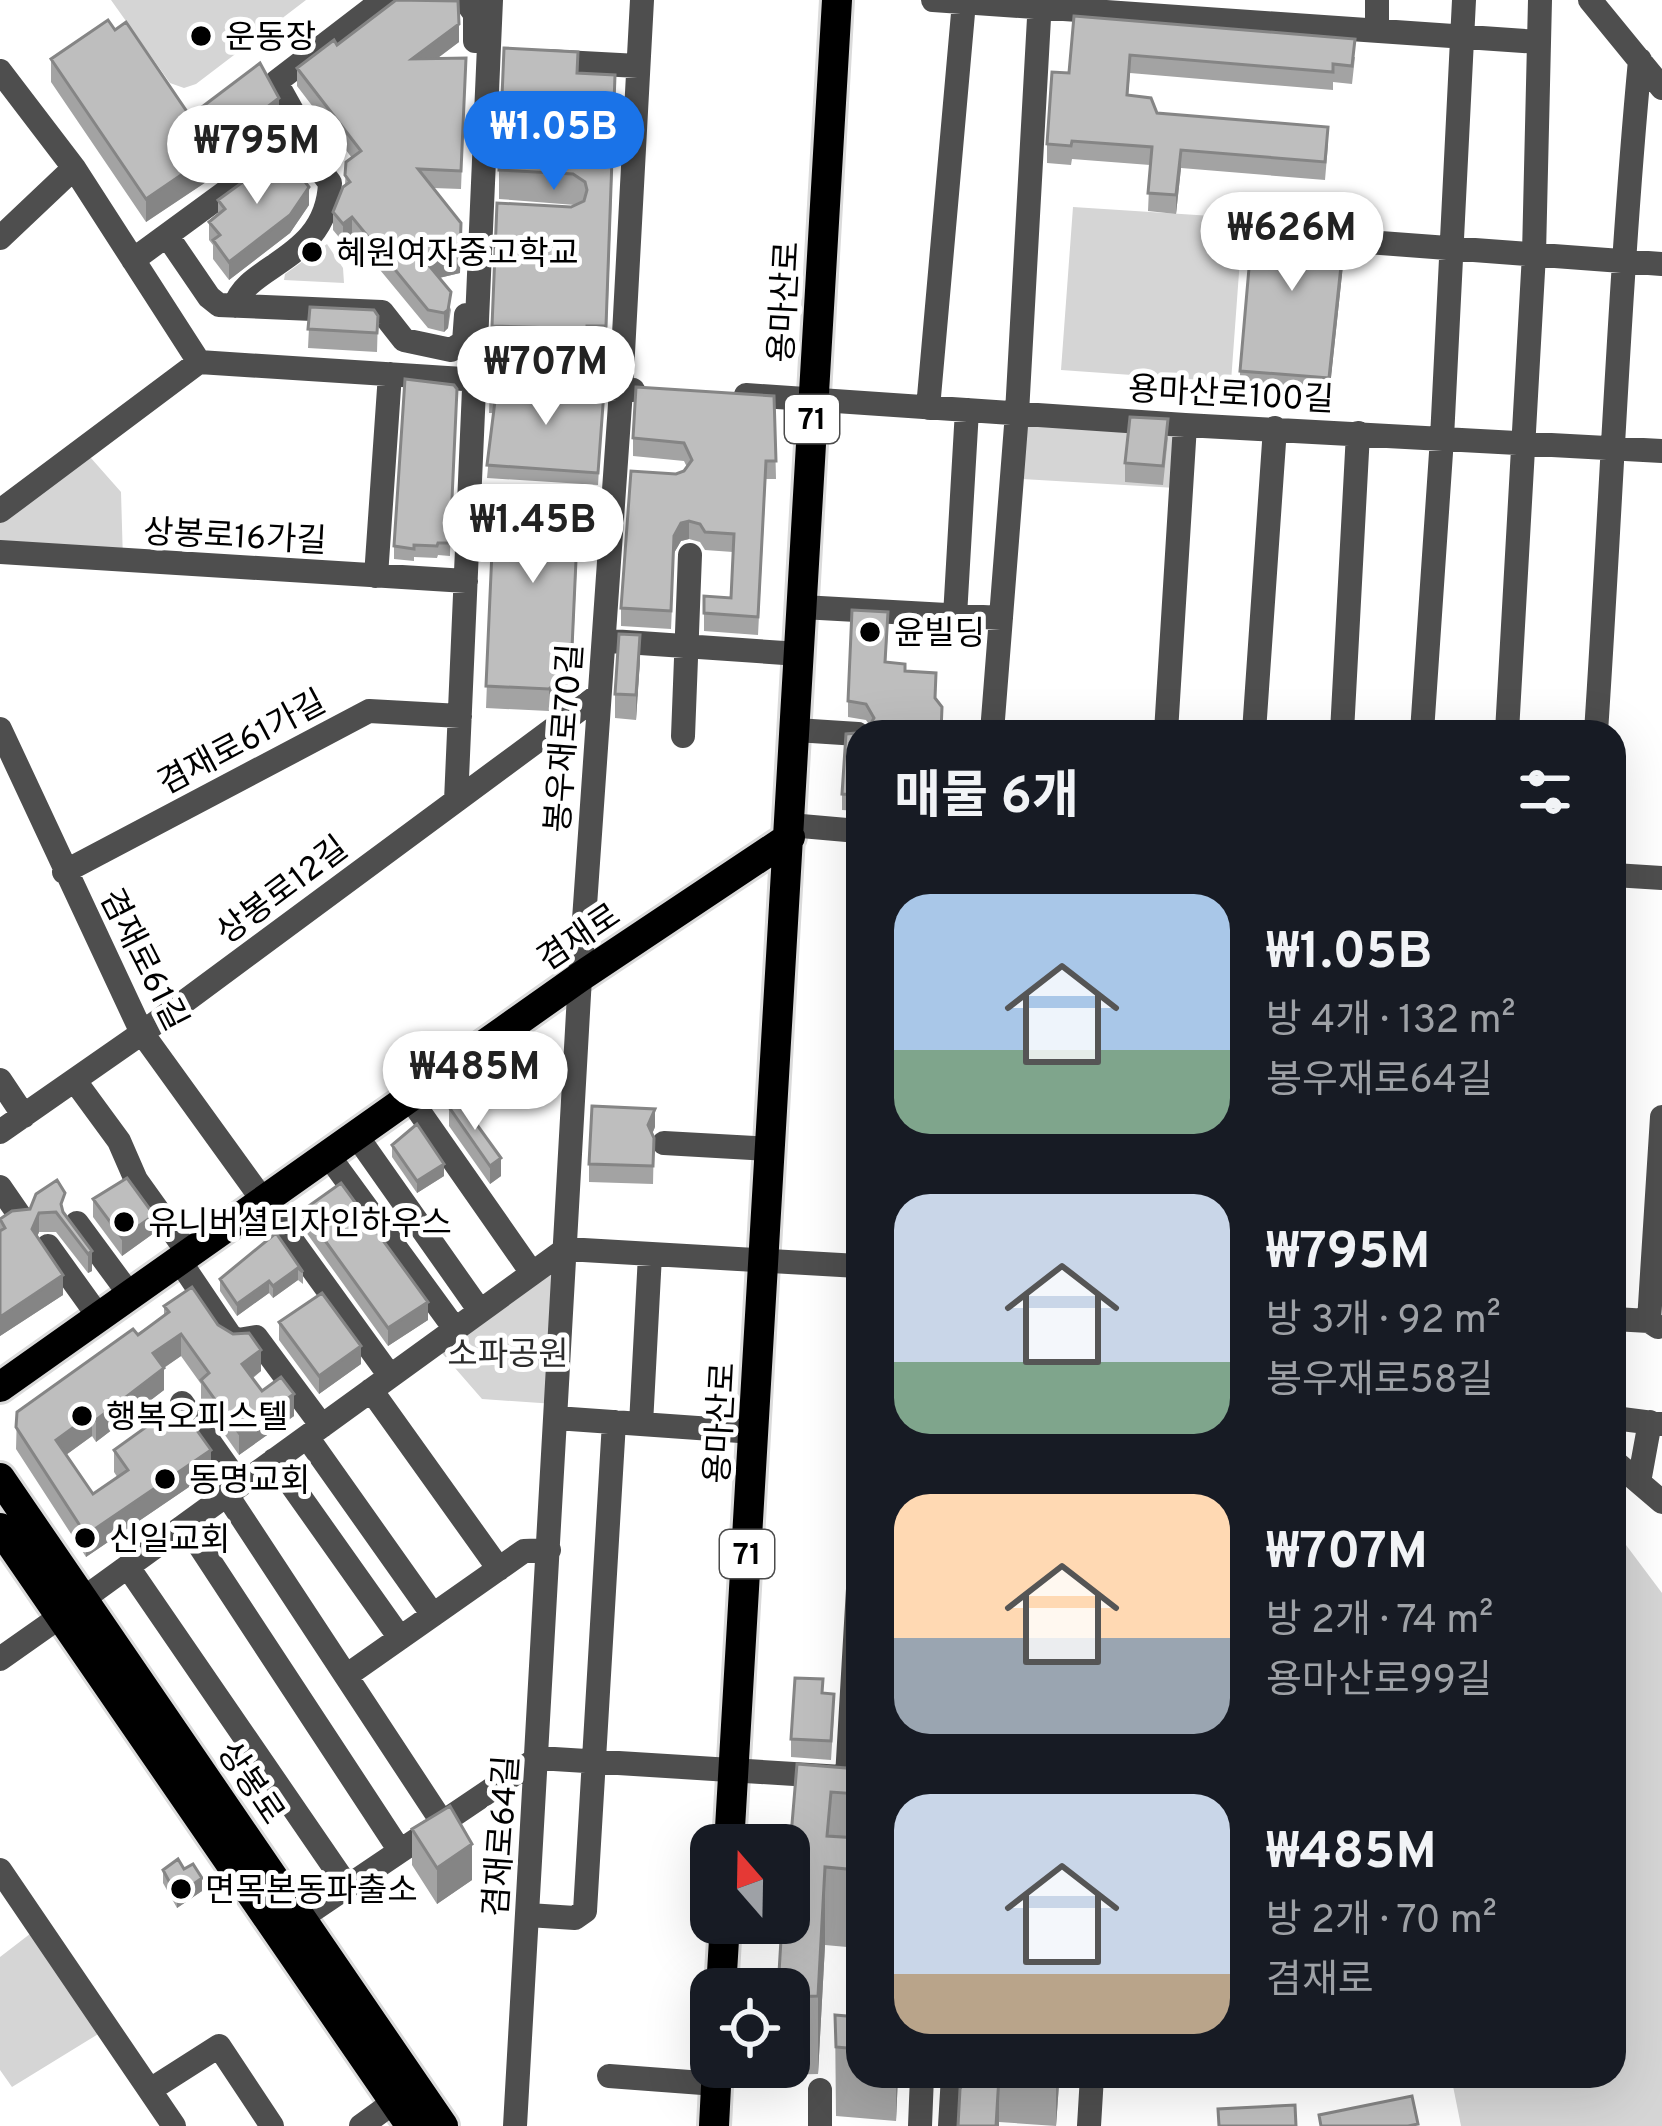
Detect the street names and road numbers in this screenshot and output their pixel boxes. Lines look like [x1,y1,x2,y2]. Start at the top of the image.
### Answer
street label: 용마산로 [763,240,811,364]
street label: 용마산로100길 [1127,371,1335,423]
road number: 71 [785,395,839,443]
street label: 상봉로16가길 [142,513,328,565]
street label: 봉우재로70길 [539,642,595,834]
street label: 겸재로61가길 [152,683,334,806]
street label: 상봉로12길 [209,829,358,955]
street label: 겸재로61길 [88,883,195,1039]
street label: 겸재로 [531,896,630,982]
street label: 용마산로 [699,1361,747,1485]
road number: 71 [720,1530,774,1578]
street label: 상봉로 [206,1735,292,1834]
street label: 겸재로64길 [477,1754,531,1918]

